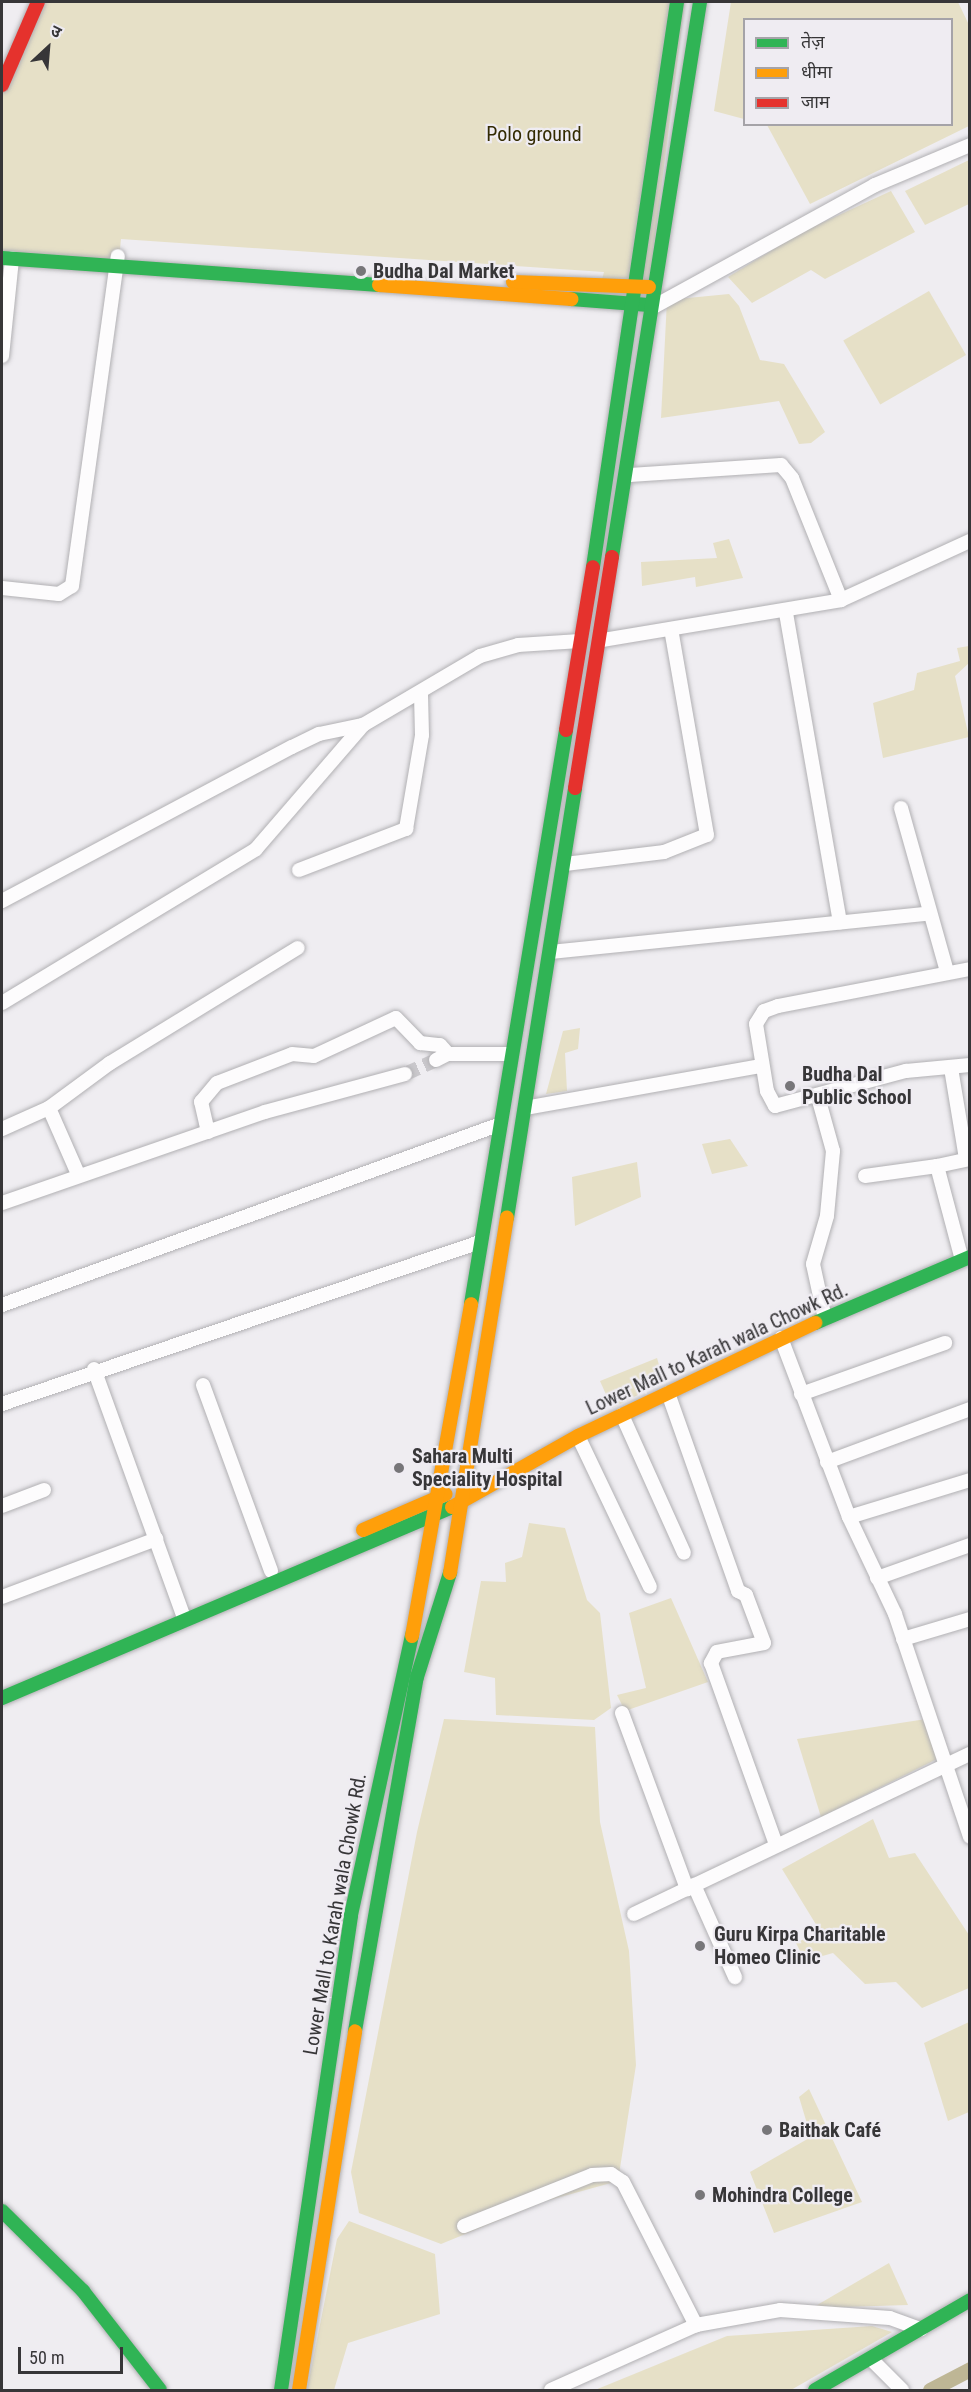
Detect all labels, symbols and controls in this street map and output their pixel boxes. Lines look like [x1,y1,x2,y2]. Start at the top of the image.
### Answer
north arrow [18,18,78,78]
legend [743,18,953,126]
text: उ [48,21,64,42]
text: तेज़ [801,31,825,52]
text: धीमा [801,61,832,82]
text: जाम [801,91,830,112]
park label: Polo ground [486,122,582,146]
place label: Budha Dal Market [373,259,514,283]
marker: Budha Dal Market [354,264,368,278]
place label: Budha Dal Public School [802,1062,912,1109]
marker: Budha Dal Public School [783,1079,797,1093]
street label: Lower Mall to Karah wala Chowk Rd. [582,1278,852,1420]
place label: Sahara Multi Speciality Hospital [412,1444,562,1491]
marker: Sahara Multi Speciality Hospital [390,1459,408,1477]
street label: Lower Mall to Karah wala Chowk Rd. [298,1771,372,2057]
place label: Guru Kirpa Charitable Homeo Clinic [714,1922,886,1969]
marker: Guru Kirpa Charitable Homeo Clinic [691,1937,709,1955]
place label: Baithak Café [779,2118,881,2142]
marker: Baithak Café [760,2123,774,2137]
place label: Mohindra College [712,2183,853,2207]
marker: Mohindra College [693,2188,707,2202]
scale bar [21,2335,126,2373]
text: 50 m [29,2347,64,2368]

